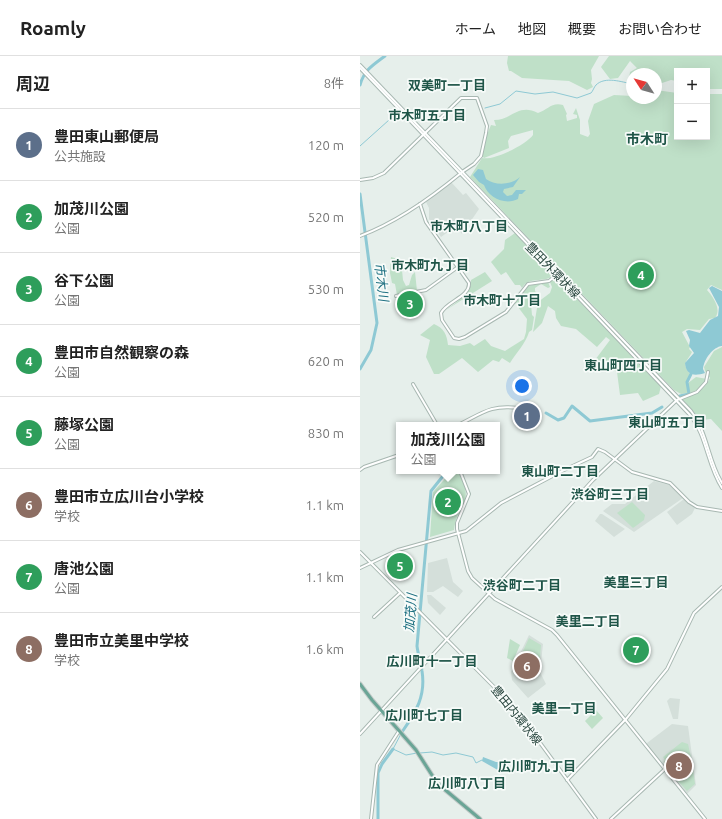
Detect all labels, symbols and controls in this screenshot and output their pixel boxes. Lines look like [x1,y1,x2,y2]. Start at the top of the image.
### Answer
text: Roamly [20,17,86,39]
text: ホーム [454,21,496,37]
text: 地図 [518,21,546,37]
text: 概要 [568,21,596,37]
text: お問い合わせ [618,21,702,37]
north arrow [626,68,662,104]
map controls [674,68,710,140]
button: + [674,68,710,104]
text: 周辺 [16,74,50,93]
text: 8件 [324,76,344,90]
district label: 双美町一丁目 [408,78,486,92]
button: − [674,104,710,140]
district label: 市木町五丁目 [388,108,466,122]
text: 豊田東山郵便局 [54,128,159,145]
district label: 市木町 [626,131,668,147]
text: 1 [25,138,33,152]
text: 120 m [308,138,344,152]
text: 公共施設 [54,149,106,163]
text: 加茂川公園 [54,200,129,217]
text: 2 [25,210,33,224]
text: 520 m [308,210,344,224]
district label: 市木町八丁目 [430,219,508,233]
text: 公園 [54,221,80,235]
street label: 豊田外環状線 [523,240,583,300]
district label: 市木町九丁目 [391,258,469,272]
pin: 4 [628,260,654,290]
water label: 市木川 [373,262,392,304]
text: 谷下公園 [54,272,114,289]
text: 3 [25,282,33,296]
text: 530 m [308,282,344,296]
pin: 3 [397,289,423,319]
text: 公園 [54,293,80,307]
district label: 市木町十丁目 [463,293,541,307]
text: 豊田市自然観察の森 [54,344,189,361]
text: 4 [25,354,33,368]
text: 620 m [308,354,344,368]
district label: 東山町四丁目 [584,358,662,372]
text: 公園 [54,365,80,379]
your location [512,376,532,396]
pin: 1 [514,401,540,431]
district label: 東山町五丁目 [628,415,706,429]
text: 藤塚公園 [54,416,114,433]
popup [396,422,500,474]
text: 5 [25,426,33,440]
text: 830 m [308,426,344,440]
text: 加茂川公園 [410,431,486,448]
text: 公園 [54,437,80,451]
text: 公園 [410,452,437,466]
district label: 東山町二丁目 [521,464,599,478]
pin: 2 [435,487,461,517]
district label: 渋谷町三丁目 [571,487,649,501]
text: 豊田市立広川台小学校 [54,488,204,505]
text: 6 [25,498,33,512]
text: 1.1 km [305,498,344,512]
text: 学校 [54,509,80,523]
pin: 5 [387,551,413,581]
text: 唐池公園 [54,560,114,577]
text: 7 [25,570,33,584]
text: 1.1 km [305,570,344,584]
district label: 美里三丁目 [603,575,669,589]
district label: 渋谷町二丁目 [483,578,561,592]
text: 公園 [54,581,80,595]
water label: 加茂川 [401,591,419,633]
district label: 美里二丁目 [555,614,621,628]
text: 豊田市立美里中学校 [54,632,189,649]
pin: 7 [623,635,649,665]
text: 8 [25,642,33,656]
text: 1.6 km [305,642,344,656]
pin: 6 [514,651,540,681]
text: 学校 [54,653,80,667]
district label: 広川町十一丁目 [386,654,478,668]
street label: 豊田内環状線 [489,683,545,747]
district label: 美里一丁目 [531,701,597,715]
district label: 広川町七丁目 [385,708,463,722]
pin: 8 [666,751,692,781]
district label: 広川町九丁目 [498,759,576,773]
district label: 広川町八丁目 [428,776,506,790]

